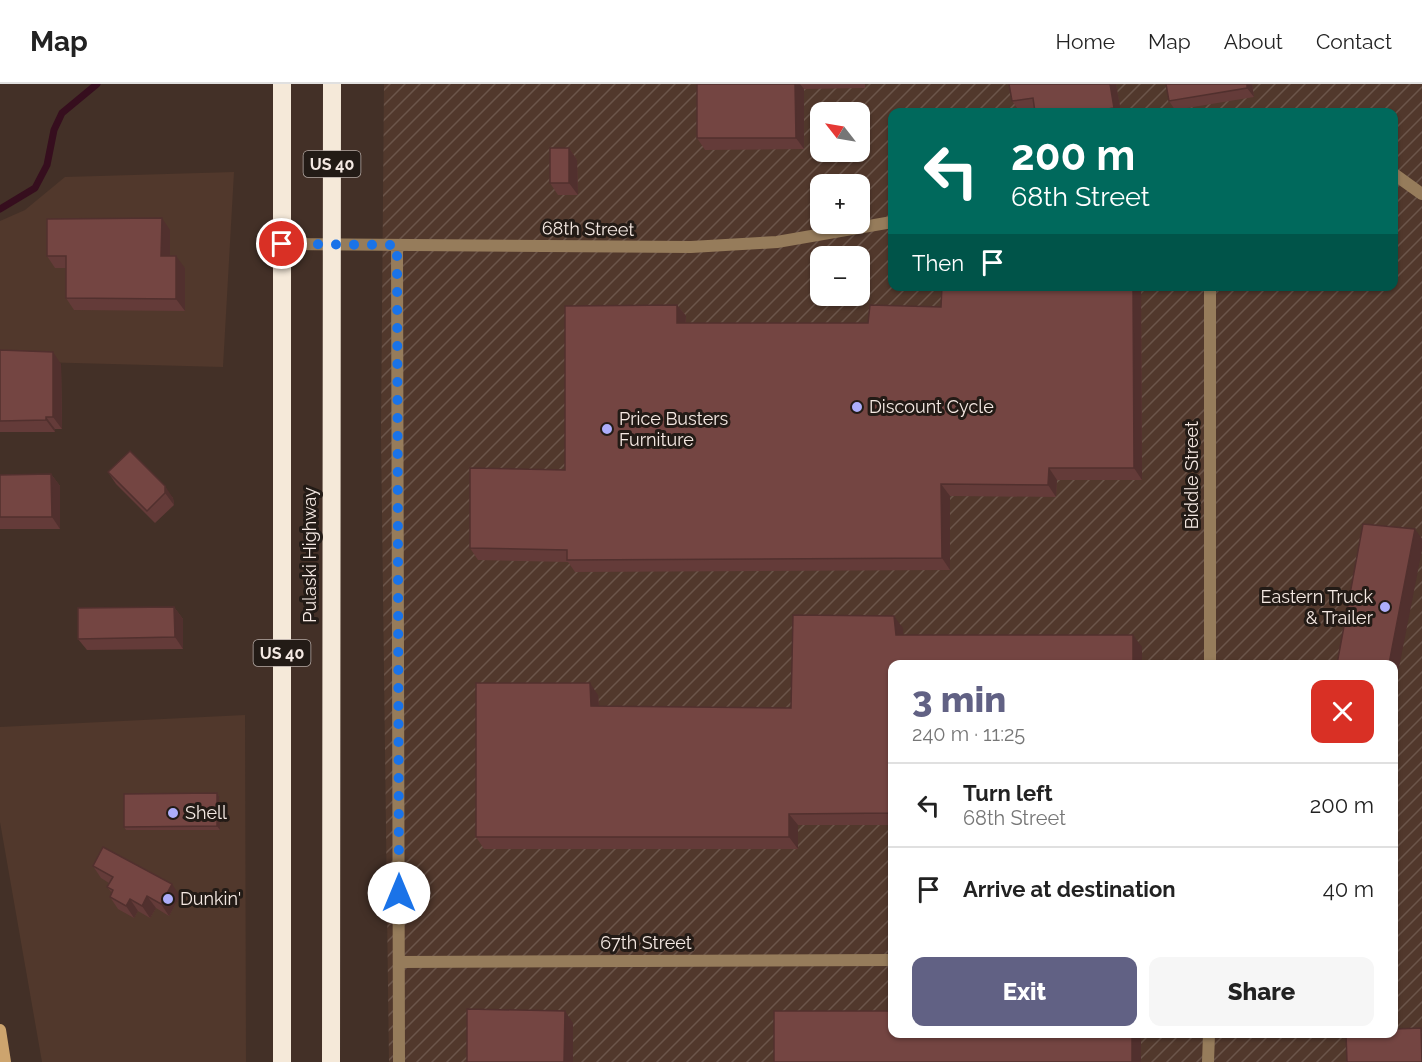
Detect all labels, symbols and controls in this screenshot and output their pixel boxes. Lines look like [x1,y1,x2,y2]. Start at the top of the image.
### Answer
text: Map [30,25,88,58]
text: Home [1056,29,1115,54]
text: Map [1148,29,1191,54]
text: About [1224,29,1283,54]
text: Contact [1316,29,1392,54]
north arrow [810,102,870,162]
map controls [810,102,870,306]
text: 200 m [1011,131,1135,180]
icon: left [912,132,990,210]
road number: US 40 [304,151,360,177]
button: + [810,174,870,234]
text: 68th Street [1011,181,1150,212]
street label: 68th Street [542,217,634,240]
pin [256,218,307,269]
icon: arrive [265,227,298,260]
button: − [810,246,870,306]
icon: arrive [976,246,1009,279]
text: Then [912,250,964,276]
place label: Discount Cycle [869,396,994,417]
marker: Discount Cycle [850,400,864,414]
place label: Price Busters Furniture [619,408,729,450]
street label: Biddle Street [1181,421,1202,529]
marker: Price Busters Furniture [600,422,614,436]
street label: Pulaski Highway [299,487,320,623]
place label: Eastern Truck & Trailer [1260,586,1374,628]
marker: Eastern Truck & Trailer [1378,600,1392,614]
road number: US 40 [254,640,310,666]
text: 3 min [912,678,1006,720]
button: close [1311,680,1374,743]
text: 240 m · 11:25 [912,722,1025,746]
text: Turn left [963,780,1053,806]
icon: left [912,789,945,822]
text: 200 m [1310,792,1374,818]
place label: Shell [185,802,227,823]
marker: Shell [166,806,180,820]
text: 68th Street [963,806,1066,830]
position arrow [367,861,431,925]
icon: arrive [912,873,945,906]
text: Arrive at destination [963,876,1176,902]
text: 40 m [1323,876,1374,902]
place label: Dunkin' [180,888,241,909]
marker: Dunkin' [161,892,175,906]
street label: 67th Street [600,932,692,953]
button: Exit [912,957,1137,1026]
button: Share [1149,957,1374,1026]

